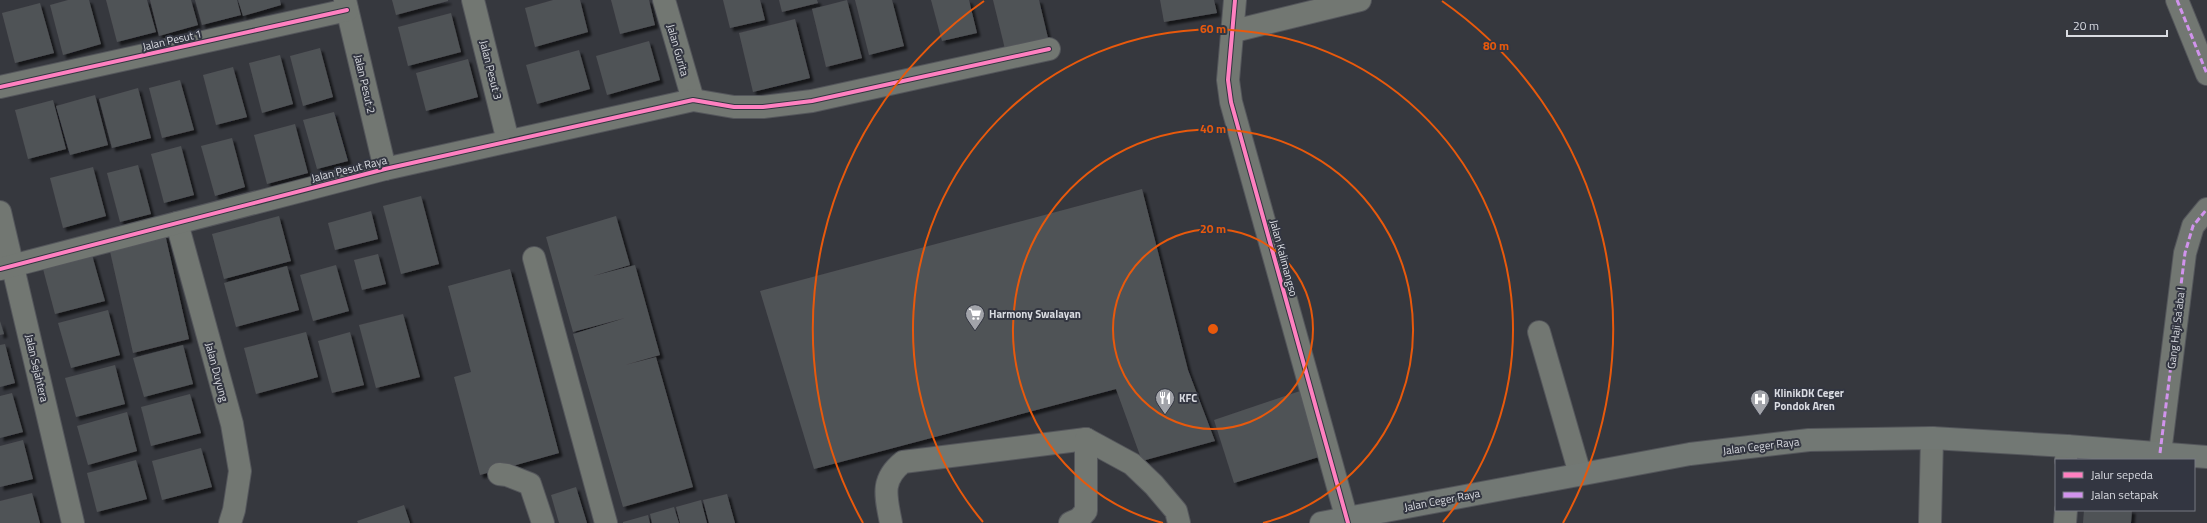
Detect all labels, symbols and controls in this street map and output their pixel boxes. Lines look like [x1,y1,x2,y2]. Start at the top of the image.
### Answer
scale bar [2067,12,2167,38]
text: 20 m [2073,16,2099,35]
text: 60 m [1200,19,1226,38]
street label: Jalan Gurita [663,22,693,78]
street label: Jalan Pesut 1 [141,25,203,55]
text: 80 m [1483,36,1509,55]
street label: Jalan Pesut 3 [476,39,506,101]
street label: Jalan Pesut 2 [350,53,380,115]
text: 40 m [1200,119,1226,138]
street label: Jalan Pesut Raya [310,152,389,186]
street label: Jalan Kalimangso [1266,218,1302,298]
text: 20 m [1200,219,1226,238]
street label: Gang Haji Sa'aba I [2163,286,2189,370]
supermarket icon: Harmony Swalayan [964,303,986,331]
place label: Harmony Swalayan [989,306,1081,322]
centre of rings [1206,322,1220,336]
street label: Jalan Sejahtera [21,333,53,404]
street label: Jalan Duyung [201,341,233,404]
place label: KlinikDK Ceger Pondok Aren [1774,385,1844,414]
restaurant icon: KFC [1154,387,1176,415]
hospital icon: KlinikDK Ceger Pondok Aren [1749,388,1771,416]
place label: KFC [1179,390,1197,406]
street label: Jalan Ceger Raya [1722,433,1801,459]
legend [2055,459,2195,511]
text: Jalur sepeda [2091,465,2153,484]
street label: Jalan Ceger Raya [1403,485,1482,515]
text: Jalan setapak [2091,485,2159,504]

